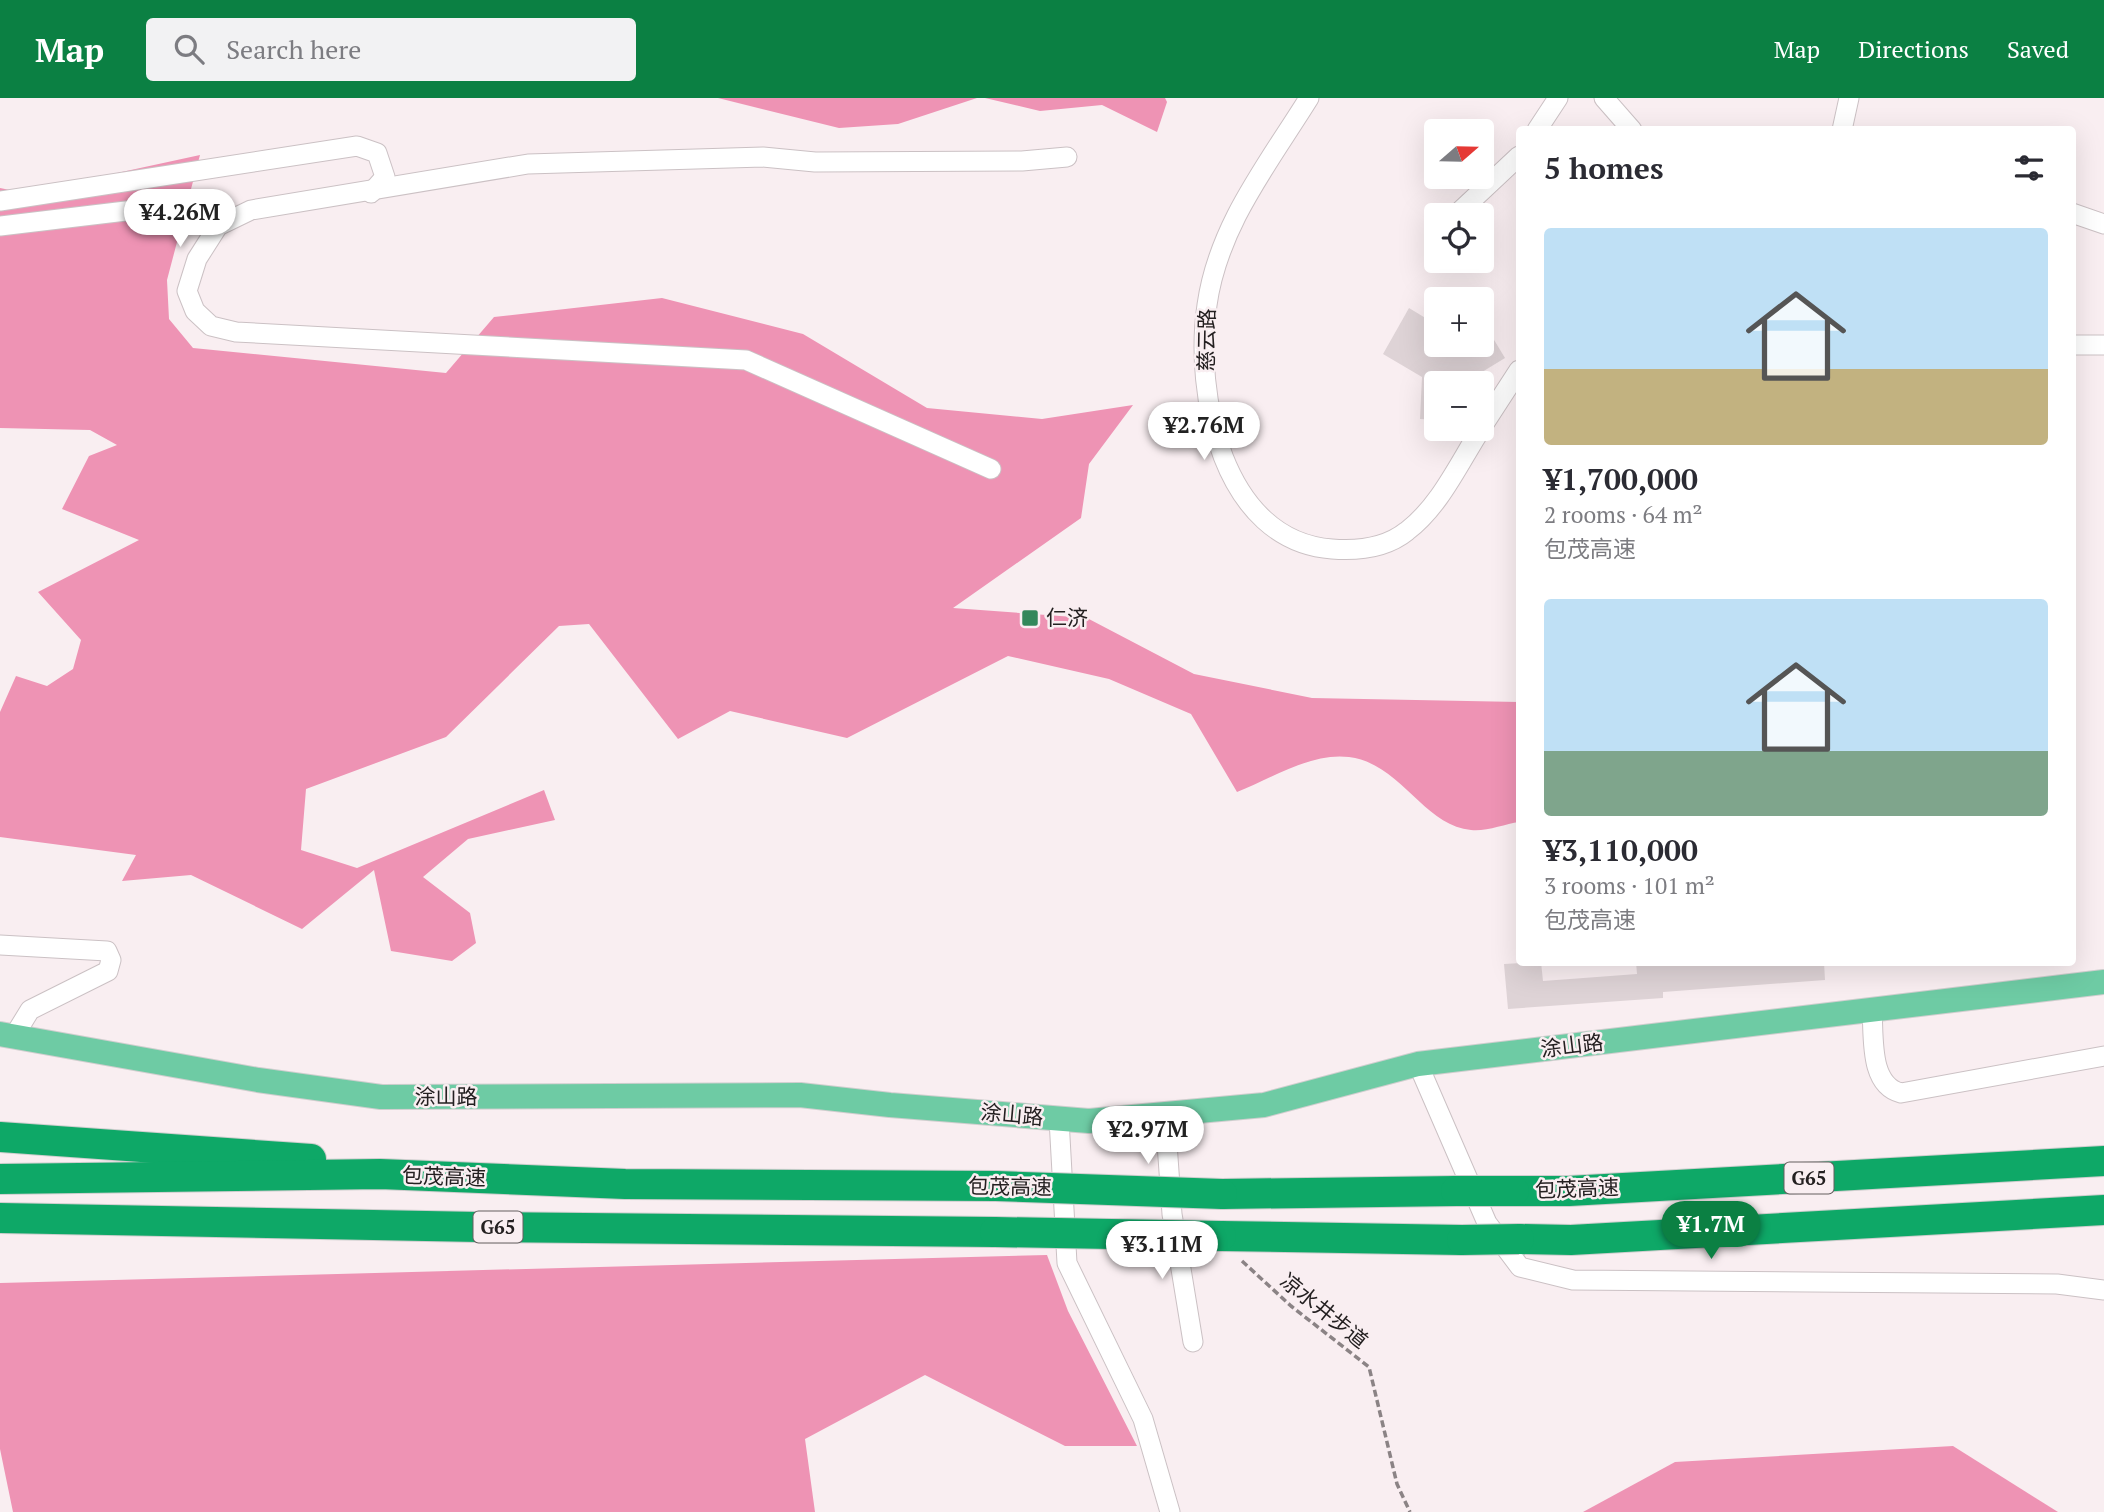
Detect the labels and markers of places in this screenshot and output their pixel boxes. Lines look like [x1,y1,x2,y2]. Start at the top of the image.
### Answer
pin: ¥4.26M [123,190,237,249]
pin: ¥2.76M [1147,402,1261,462]
place label: 仁济 [1046,603,1088,631]
marker: 仁济 [1020,608,1040,628]
pin: ¥2.97M [1091,1107,1205,1166]
pin: ¥1.7M [1662,1202,1760,1261]
pin: ¥3.11M [1105,1222,1219,1281]

